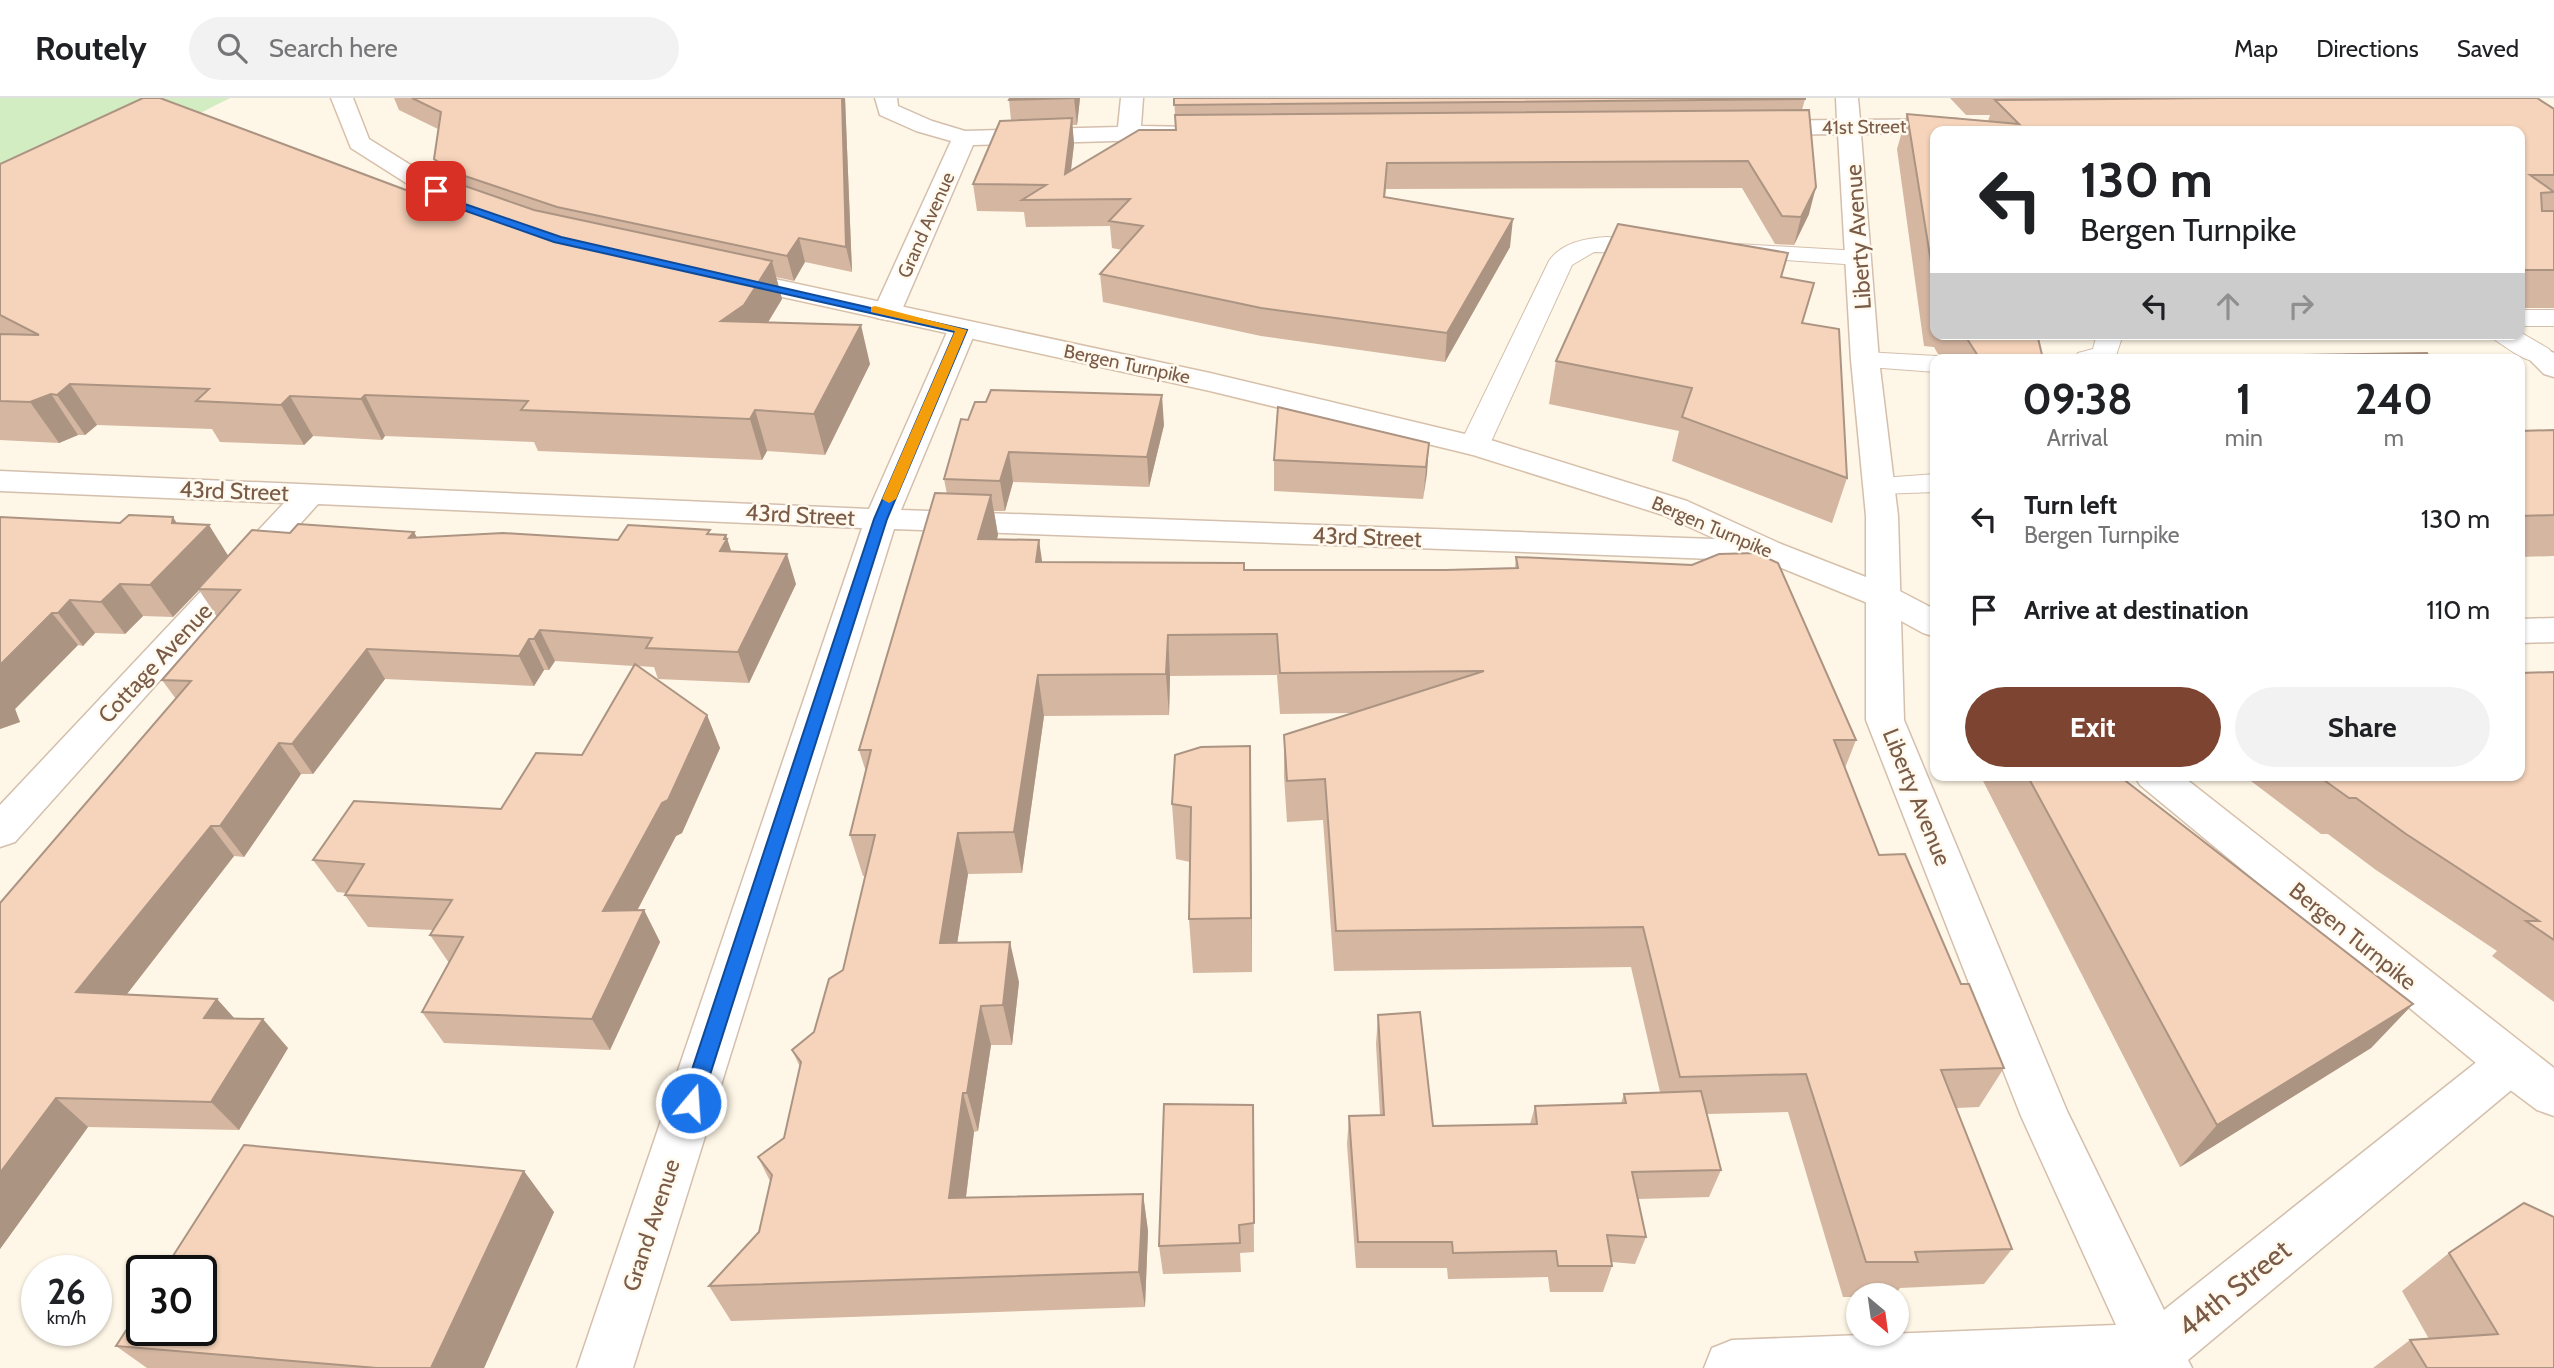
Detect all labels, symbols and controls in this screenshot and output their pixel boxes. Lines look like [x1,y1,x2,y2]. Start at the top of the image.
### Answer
search box [189,17,679,80]
text: Routely [35,28,147,68]
icon: search [213,29,251,67]
text: Search here [269,32,398,64]
text: Map [2234,34,2278,63]
text: Directions [2316,34,2419,63]
text: Saved [2457,34,2519,63]
street label: 41st Street [1822,115,1907,139]
text: 130 m [2080,150,2213,209]
icon: left [1965,154,2056,245]
pin [406,161,466,221]
street label: Liberty Avenue [1839,163,1877,311]
street label: Grand Avenue [892,168,960,281]
icon: arrive [417,172,455,210]
text: Bergen Turnpike [2080,210,2296,249]
icon: left [2136,287,2174,325]
icon: ahead [2209,287,2247,325]
icon: right [2282,287,2320,325]
street label: Bergen Turnpike [1062,339,1193,389]
text: 09:38 [2022,373,2133,425]
text: 1 [2236,373,2252,425]
text: 240 [2355,373,2433,425]
text: Arrival [2047,424,2108,452]
text: min [2225,424,2263,452]
text: m [2384,424,2404,452]
street label: 43rd Street [179,475,290,507]
text: Turn left [2024,489,2117,521]
street label: Bergen Turnpike [1648,491,1776,563]
street label: 43rd Street [744,498,856,532]
icon: left [1965,500,2003,538]
text: 130 m [2421,503,2490,535]
street label: 43rd Street [1312,521,1423,553]
text: Bergen Turnpike [2024,521,2180,549]
icon: arrive [1965,591,2003,629]
text: Arrive at destination [2024,594,2249,626]
text: 110 m [2426,594,2490,626]
street label: Cottage Avenue [92,597,218,729]
button: Exit [1965,687,2221,767]
button: Share [2235,687,2490,767]
street label: Liberty Avenue [1877,724,1957,870]
street label: Bergen Turnpike [2284,876,2422,996]
position arrow [654,1066,728,1140]
street label: Grand Avenue [616,1155,686,1295]
street label: 44th Street [2171,1232,2297,1344]
speed limit sign: 30 [126,1255,217,1346]
text: 26 [47,1270,86,1313]
north arrow [1846,1283,1909,1346]
map controls [1846,1283,1909,1346]
text: km/h [47,1307,86,1329]

